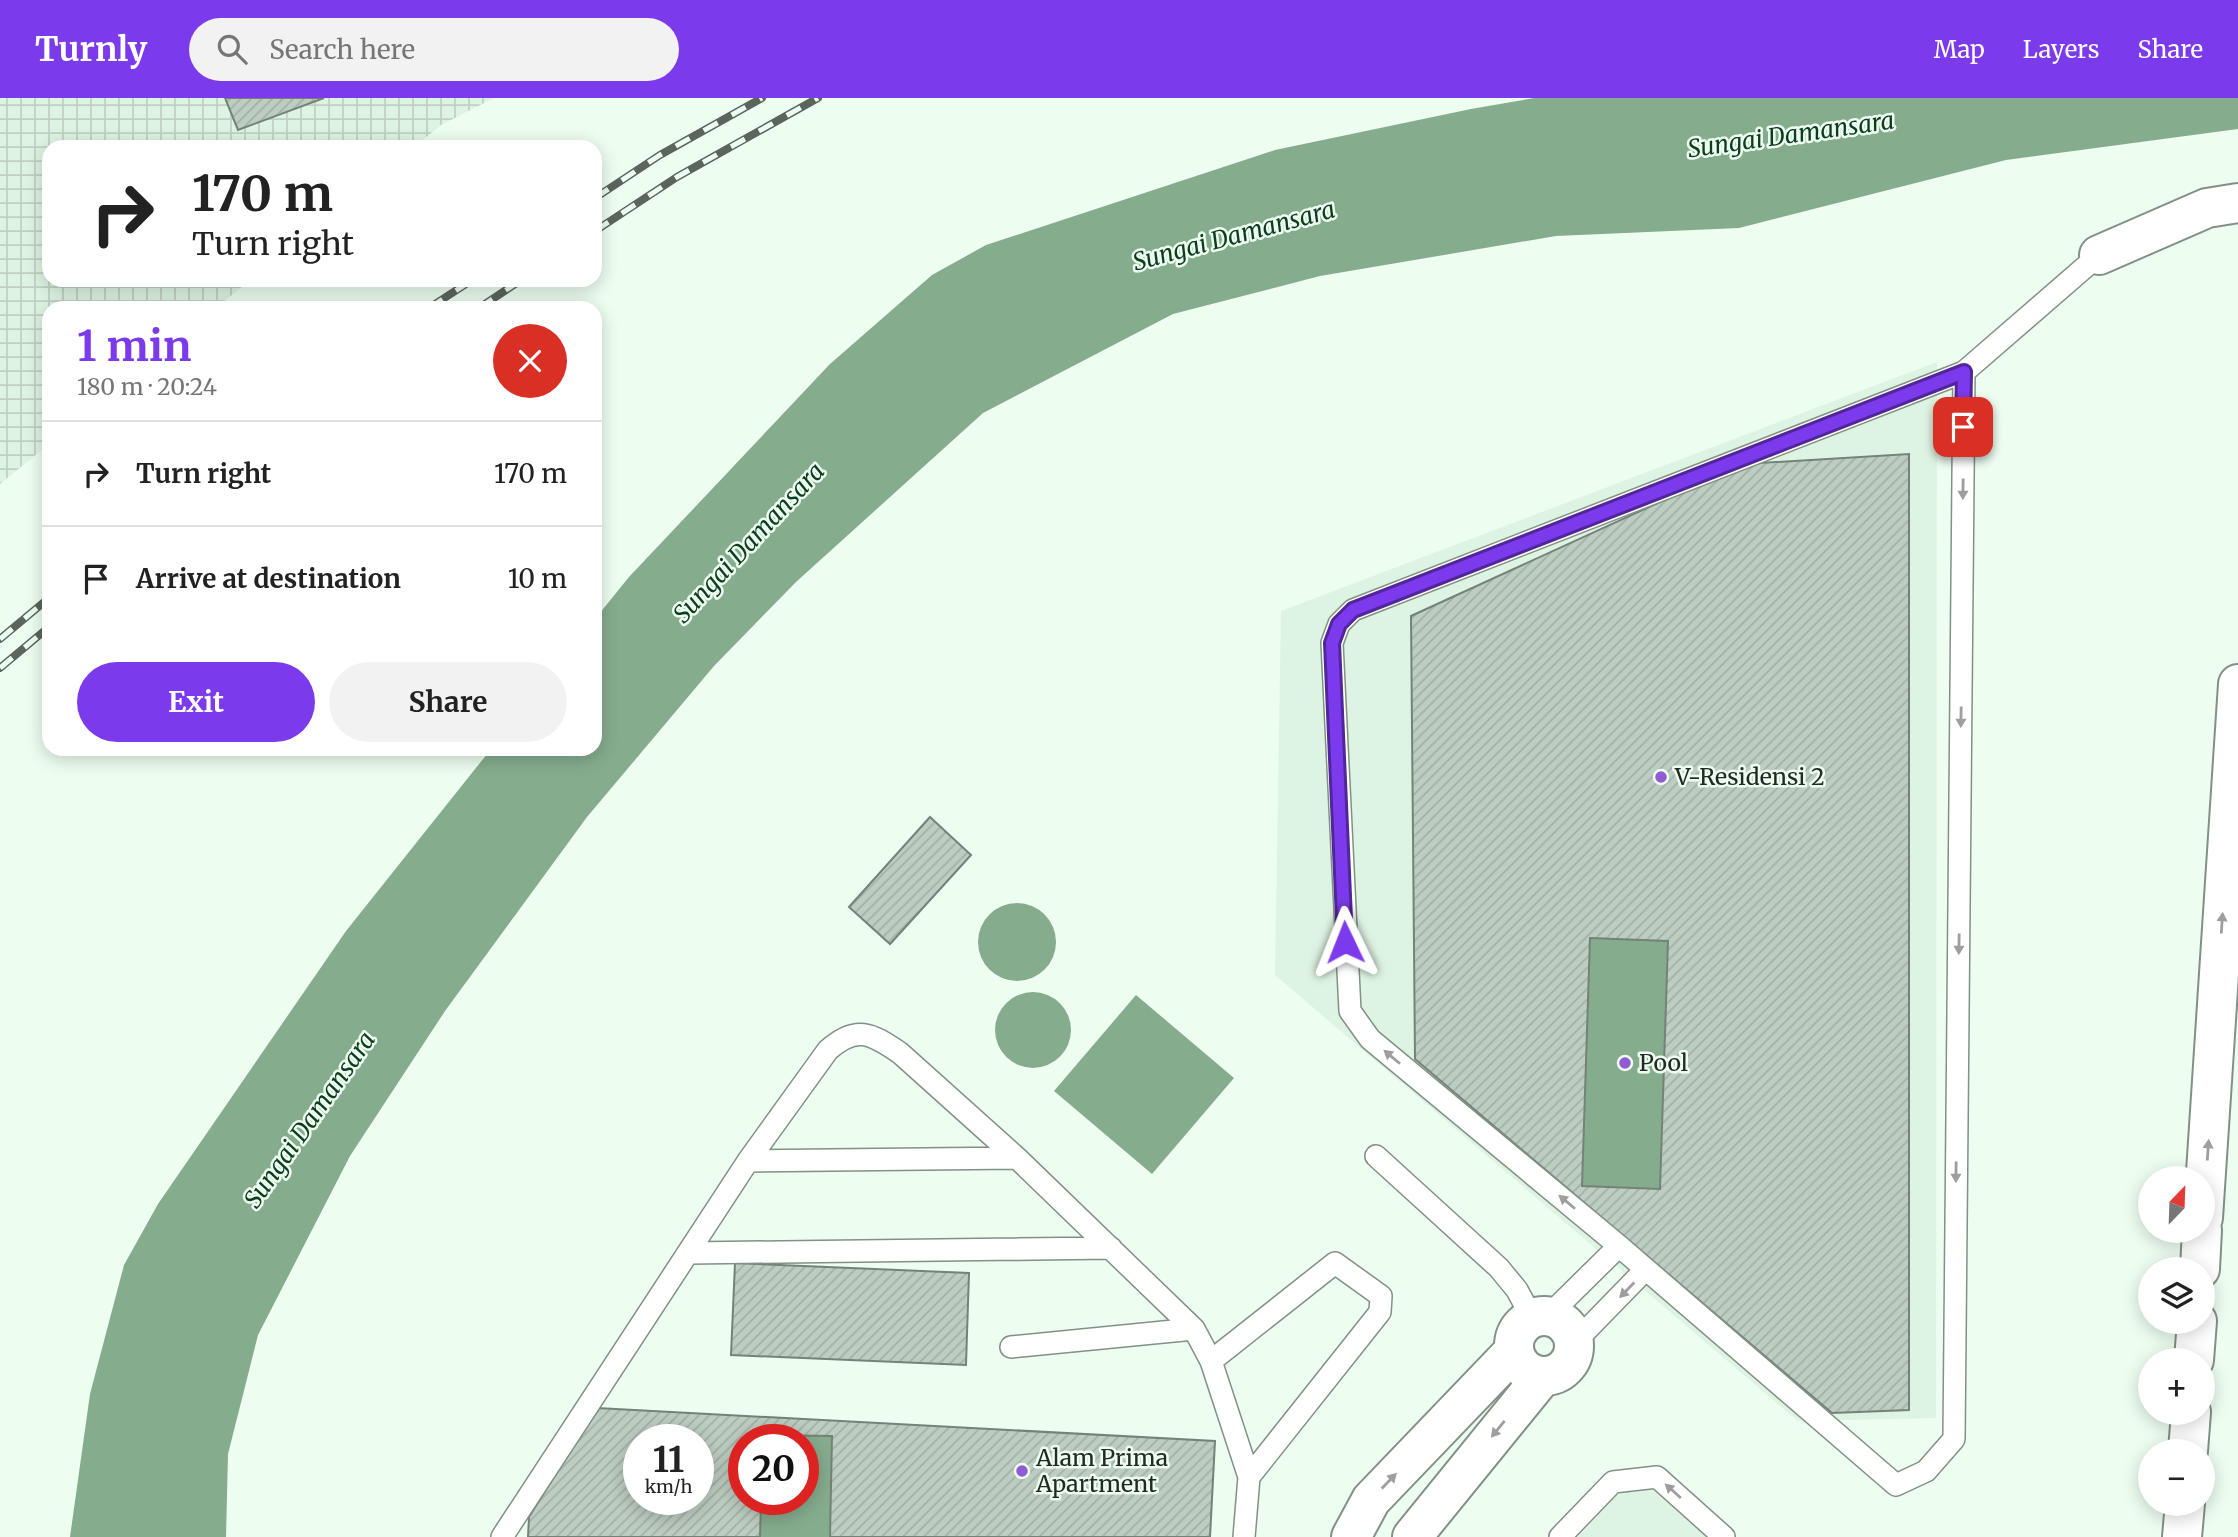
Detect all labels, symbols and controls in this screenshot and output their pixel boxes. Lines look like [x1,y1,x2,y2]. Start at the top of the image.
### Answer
search box [189,18,679,81]
text: Turnly [35,29,147,70]
icon: search [213,30,251,68]
text: Search here [269,33,415,66]
text: Map [1934,34,1985,65]
text: Layers [2023,34,2099,65]
text: Share [2137,34,2203,65]
water label: Sungai Damansara [1686,105,1896,164]
text: 170 m [192,163,333,224]
icon: right [77,168,168,259]
water label: Sungai Damansara [1129,194,1338,277]
text: Turn right [192,224,354,264]
text: 1 min [77,320,191,372]
button: close [493,324,567,398]
text: 180 m · 20:24 [77,372,217,401]
pin [1933,397,1993,457]
icon: arrive [1944,408,1982,446]
icon: right [77,455,115,493]
water label: Sungai Damansara [666,456,831,629]
text: Turn right [136,457,271,490]
text: 170 m [494,457,567,490]
one-way arrow [1957,479,1969,501]
icon: arrive [77,560,115,598]
text: Arrive at destination [136,562,401,595]
text: 10 m [508,562,567,595]
button: Exit [77,662,315,742]
button: Share [329,662,567,742]
one-way arrow [1955,706,1967,728]
place label: V-Residensi 2 [1674,762,1825,791]
marker: V-Residensi 2 [1653,769,1669,785]
position arrow [1308,905,1382,979]
one-way arrow [2217,912,2228,934]
one-way arrow [1953,934,1964,956]
water label: Sungai Damansara [237,1026,382,1214]
place label: Pool [1639,1048,1688,1077]
one-way arrow [1383,1050,1400,1065]
marker: Pool [1617,1055,1633,1071]
one-way arrow [2202,1139,2213,1161]
one-way arrow [1950,1161,1962,1183]
north arrow [2138,1166,2216,1242]
map controls [2138,1166,2215,1516]
one-way arrow [1558,1195,1576,1210]
button: layers [2138,1257,2215,1334]
one-way arrow [1618,1281,1635,1298]
button: + [2138,1348,2215,1425]
one-way arrow [1491,1420,1506,1438]
speed limit sign: 20 [728,1424,819,1515]
text: 11 [653,1438,684,1482]
button: − [2138,1439,2215,1516]
place label: Alam Prima Apartment [1035,1443,1168,1498]
marker: Alam Prima Apartment [1014,1463,1030,1479]
one-way arrow [1380,1473,1396,1490]
text: km/h [645,1475,692,1498]
one-way arrow [1664,1483,1682,1499]

